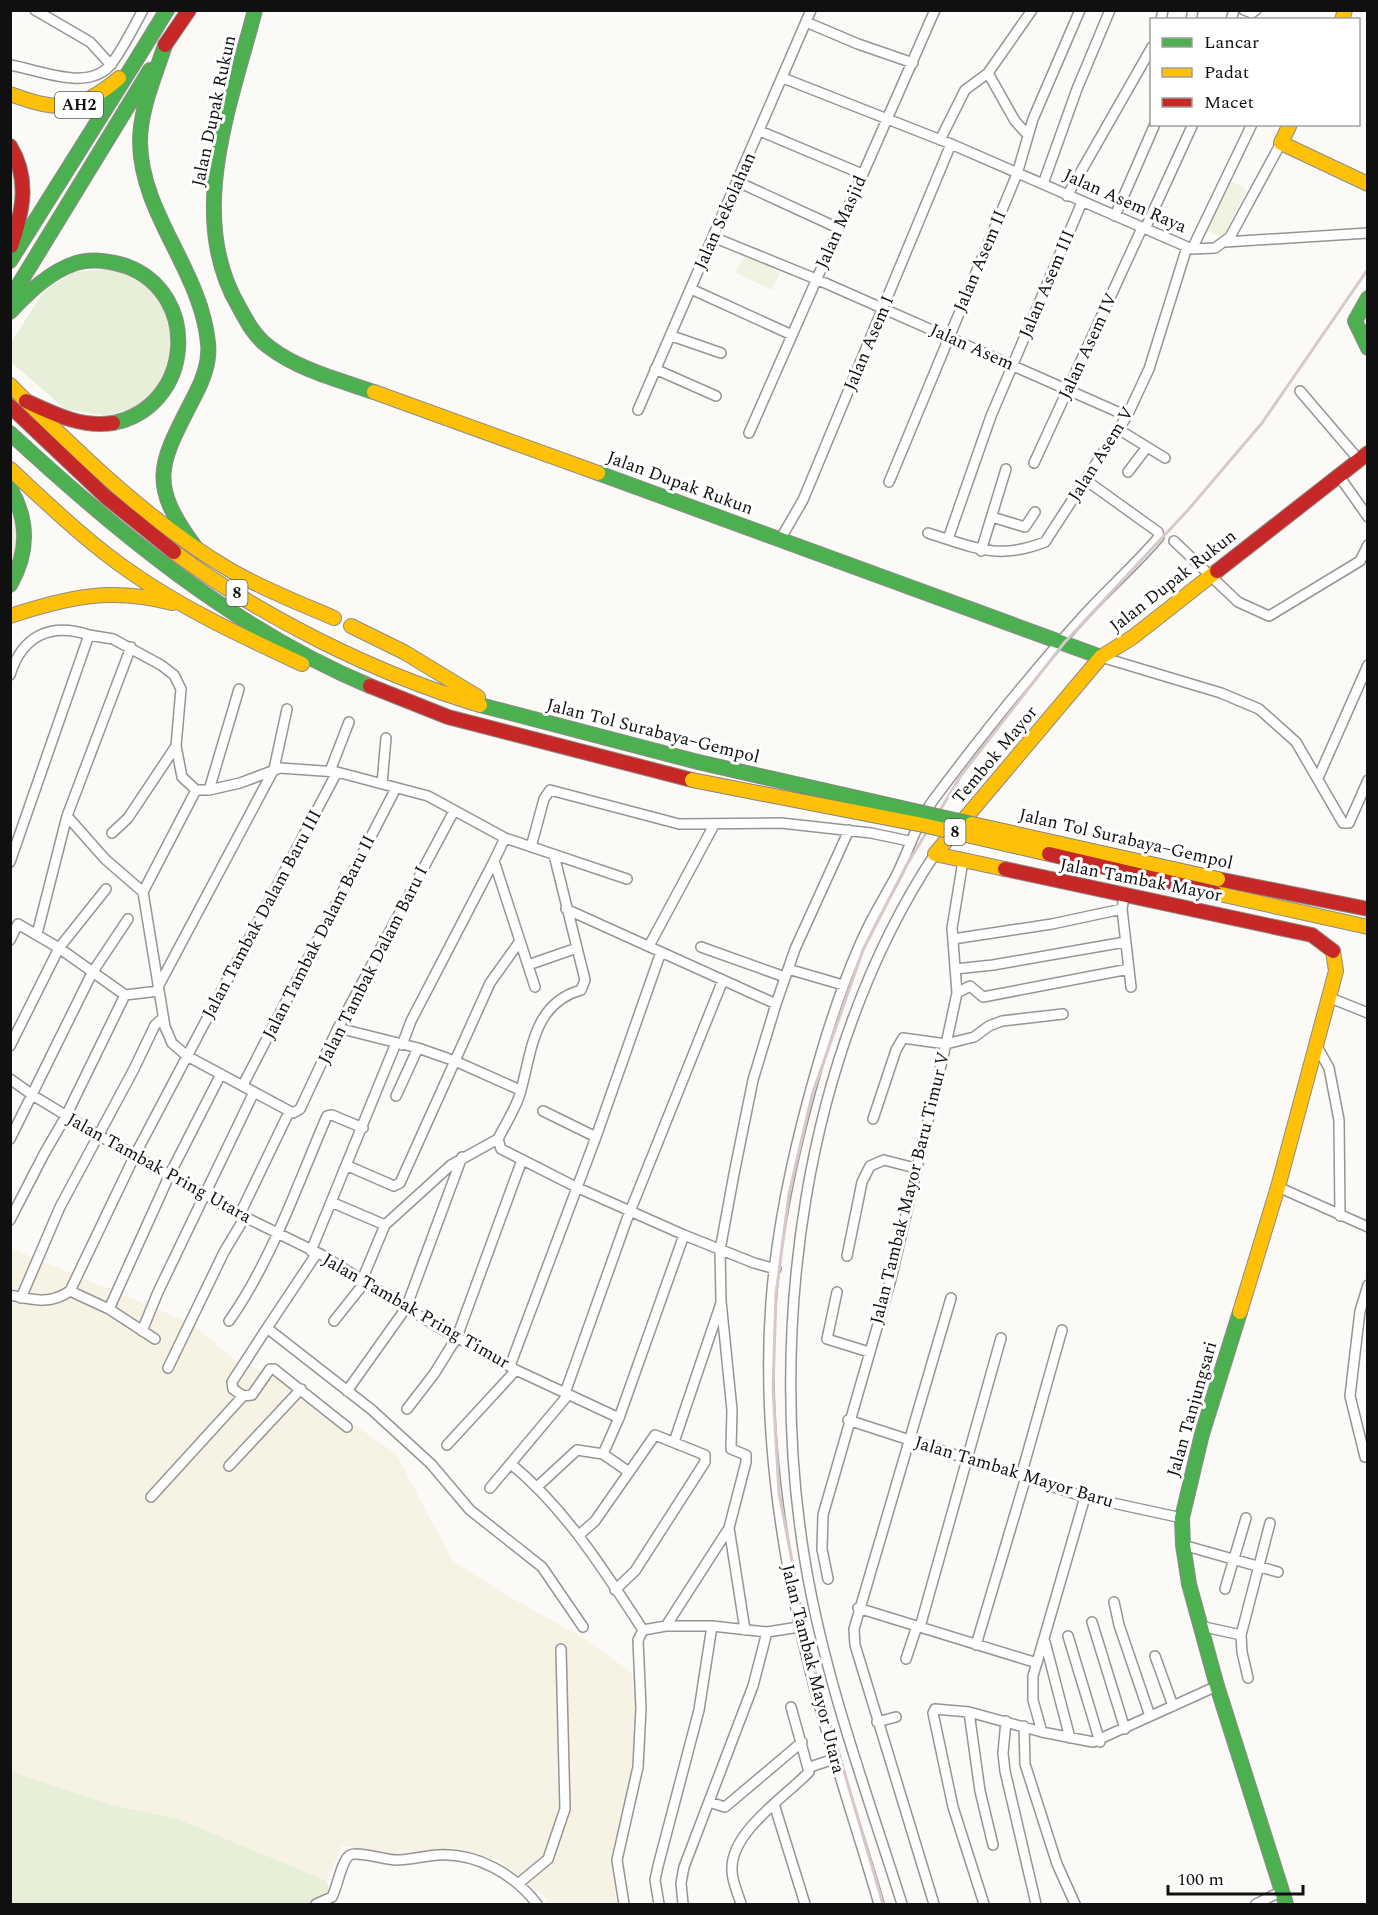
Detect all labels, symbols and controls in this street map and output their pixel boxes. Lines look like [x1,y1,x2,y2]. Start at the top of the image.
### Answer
legend [1150,18,1360,126]
text: Lancar [1204,29,1259,56]
street label: Jalan Dupak Rukun [185,33,243,189]
text: Padat [1204,59,1249,86]
text: Macet [1204,89,1254,116]
road number: AH2 [55,92,103,118]
street label: Jalan Sekolahan [687,148,763,274]
street label: Jalan Asem Raya [1059,162,1191,240]
street label: Jalan Masjid [808,171,874,273]
street label: Jalan Asem II [946,206,1014,316]
street label: Jalan Asem III [1012,226,1082,342]
street label: Jalan Asem IV [1052,288,1124,404]
street label: Jalan Asem I [837,291,901,395]
street label: Jalan Asem [926,316,1018,378]
street label: Jalan Asem V [1061,401,1141,507]
street label: Jalan Dupak Rukun [603,444,757,522]
street label: Jalan Dupak Rukun [1104,523,1242,639]
road number: 8 [226,580,248,606]
street label: Jalan Tol Surabaya–Gempol [543,691,763,771]
street label: Tembok Mayor [946,700,1044,810]
street label: Jalan Tol Surabaya–Gempol [1016,801,1236,877]
street label: Jalan Tambak Dalam Baru III [198,806,326,1022]
road number: 8 [944,819,966,845]
street label: Jalan Tambak Mayor [1058,851,1224,909]
street label: Jalan Tambak Dalam Baru II [311,861,435,1069]
street label: Jalan Tambak Dalam Baru I [314,862,432,1068]
street label: Jalan Tambak Mayor Baru Timur V [863,1049,957,1327]
street label: Jalan Tambak Pring Utara [62,1106,257,1230]
street label: Jalan Tambak Pring Timur [317,1246,515,1376]
street label: Jalan Tanjungsari [1160,1338,1224,1480]
street label: Jalan Tambak Mayor Baru [911,1429,1117,1515]
street label: Jalan Tambak Mayor Utara [774,1561,852,1777]
scale bar [1168,1858,1303,1896]
text: 100 m [1177,1866,1224,1893]

